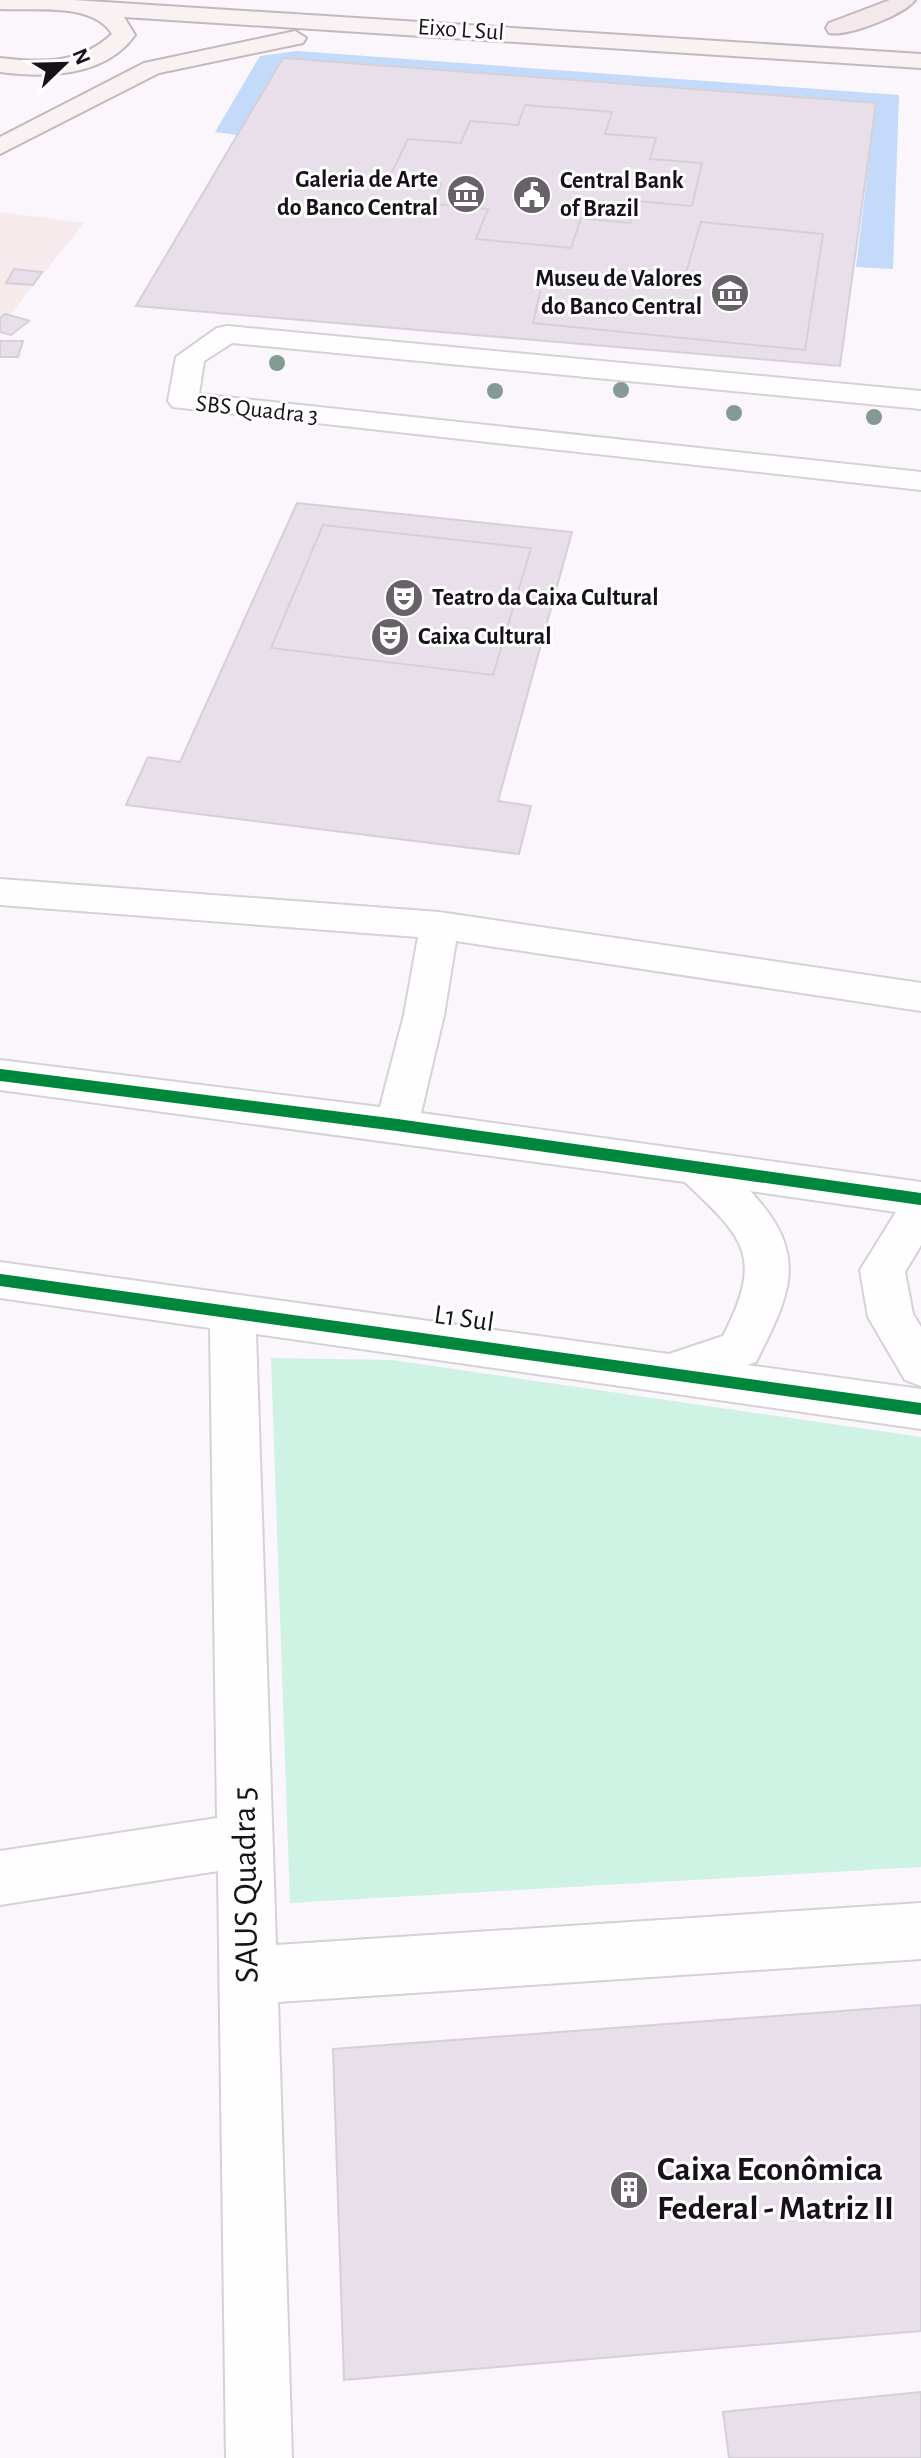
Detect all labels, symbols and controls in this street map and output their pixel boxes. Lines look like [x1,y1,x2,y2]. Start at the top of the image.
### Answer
street label: Eixo L Sul [417,15,505,45]
north arrow [24,24,104,104]
text: N [68,45,95,68]
place label: Galeria de Arte do Banco Central [277,168,438,220]
place label: Central Bank of Brazil [560,169,684,221]
museum icon: Galeria de Arte do Banco Central [445,173,487,215]
public building icon: Central Bank of Brazil [511,174,553,216]
place label: Museu de Valores do Banco Central [535,267,702,319]
museum icon: Museu de Valores do Banco Central [709,272,751,314]
street label: SBS Quadra 3 [195,392,319,428]
theatre icon: Teatro da Caixa Cultural [383,577,425,619]
place label: Teatro da Caixa Cultural [432,586,659,610]
theatre icon: Caixa Cultural [369,616,411,658]
place label: Caixa Cultural [418,625,552,649]
street label: L1 Sul [432,1301,496,1337]
street label: SAUS Quadra 5 [227,1786,265,1984]
place label: Caixa Econômica Federal - Matriz II [657,2153,894,2226]
building icon: Caixa Econômica Federal - Matriz II [608,2169,650,2211]

